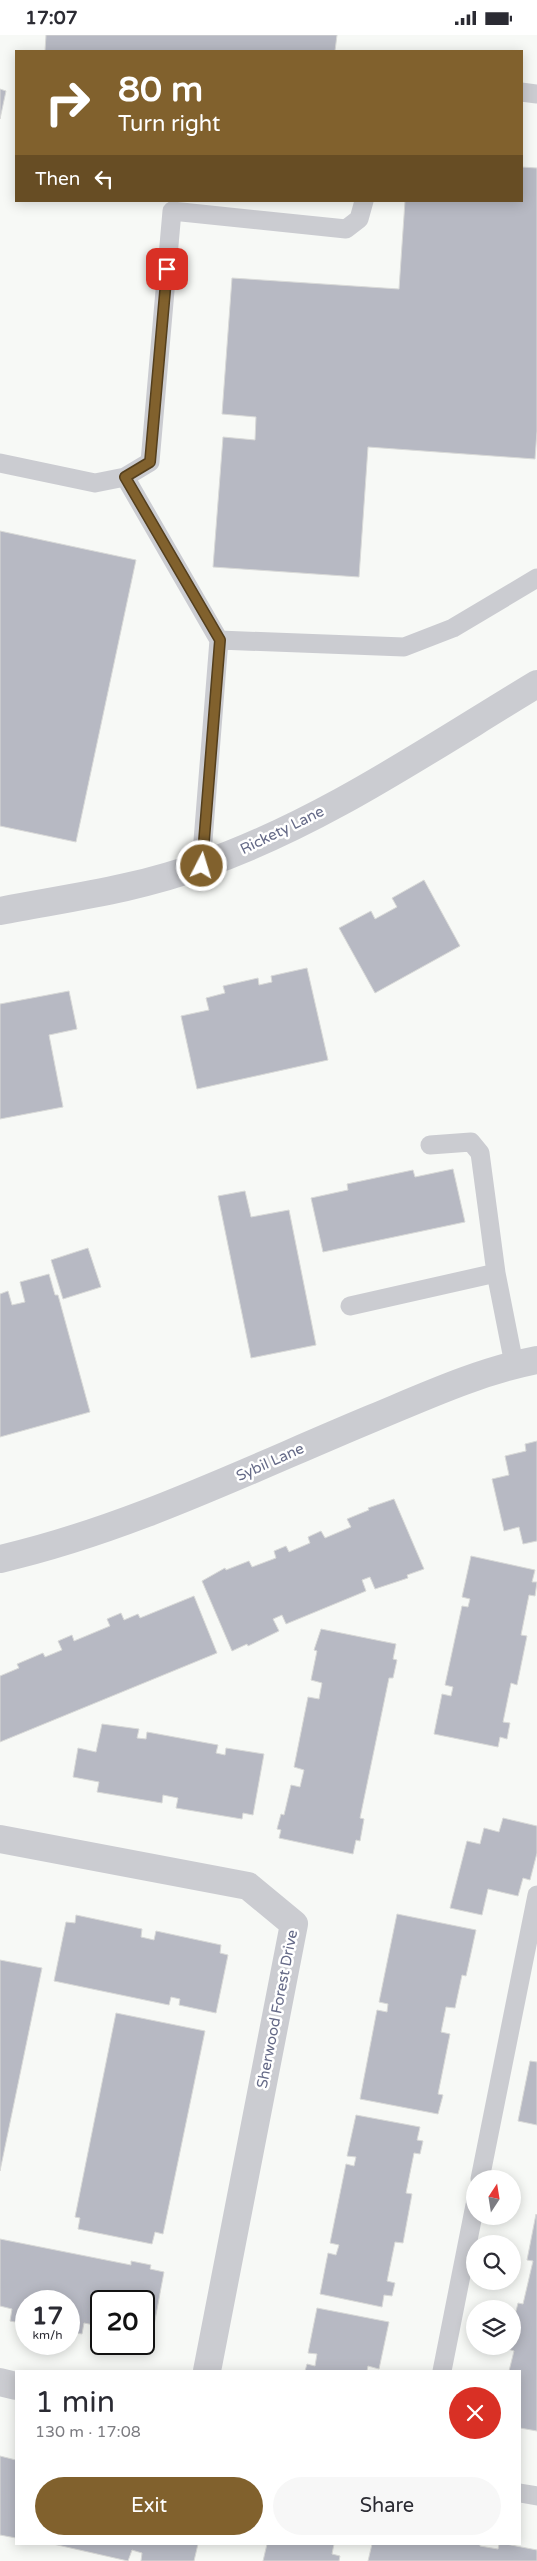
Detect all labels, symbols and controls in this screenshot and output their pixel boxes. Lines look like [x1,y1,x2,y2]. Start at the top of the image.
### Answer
text: 17:07 [25,7,78,29]
text: 80 m [118,69,203,111]
icon: right [35,70,100,135]
text: Turn right [118,111,220,137]
icon: left [90,165,118,193]
text: Then [35,168,80,190]
pin [146,248,188,290]
icon: arrive [153,255,181,283]
street label: Rickety Lane [237,802,327,858]
position arrow [175,839,227,891]
street label: Sybil Lane [233,1439,307,1485]
street label: Sherwood Forest Drive [253,1928,301,2090]
north arrow [466,2170,521,2225]
map controls [466,2170,521,2355]
button: search [466,2235,521,2290]
speed limit sign: 20 [90,2290,155,2355]
button: layers [466,2300,521,2355]
text: 17 [32,2301,63,2331]
text: km/h [32,2328,63,2342]
text: 1 min [35,2384,115,2421]
button: close [449,2387,501,2439]
text: 130 m · 17:08 [35,2422,141,2442]
button: Exit [35,2477,263,2535]
button: Share [273,2477,501,2535]

